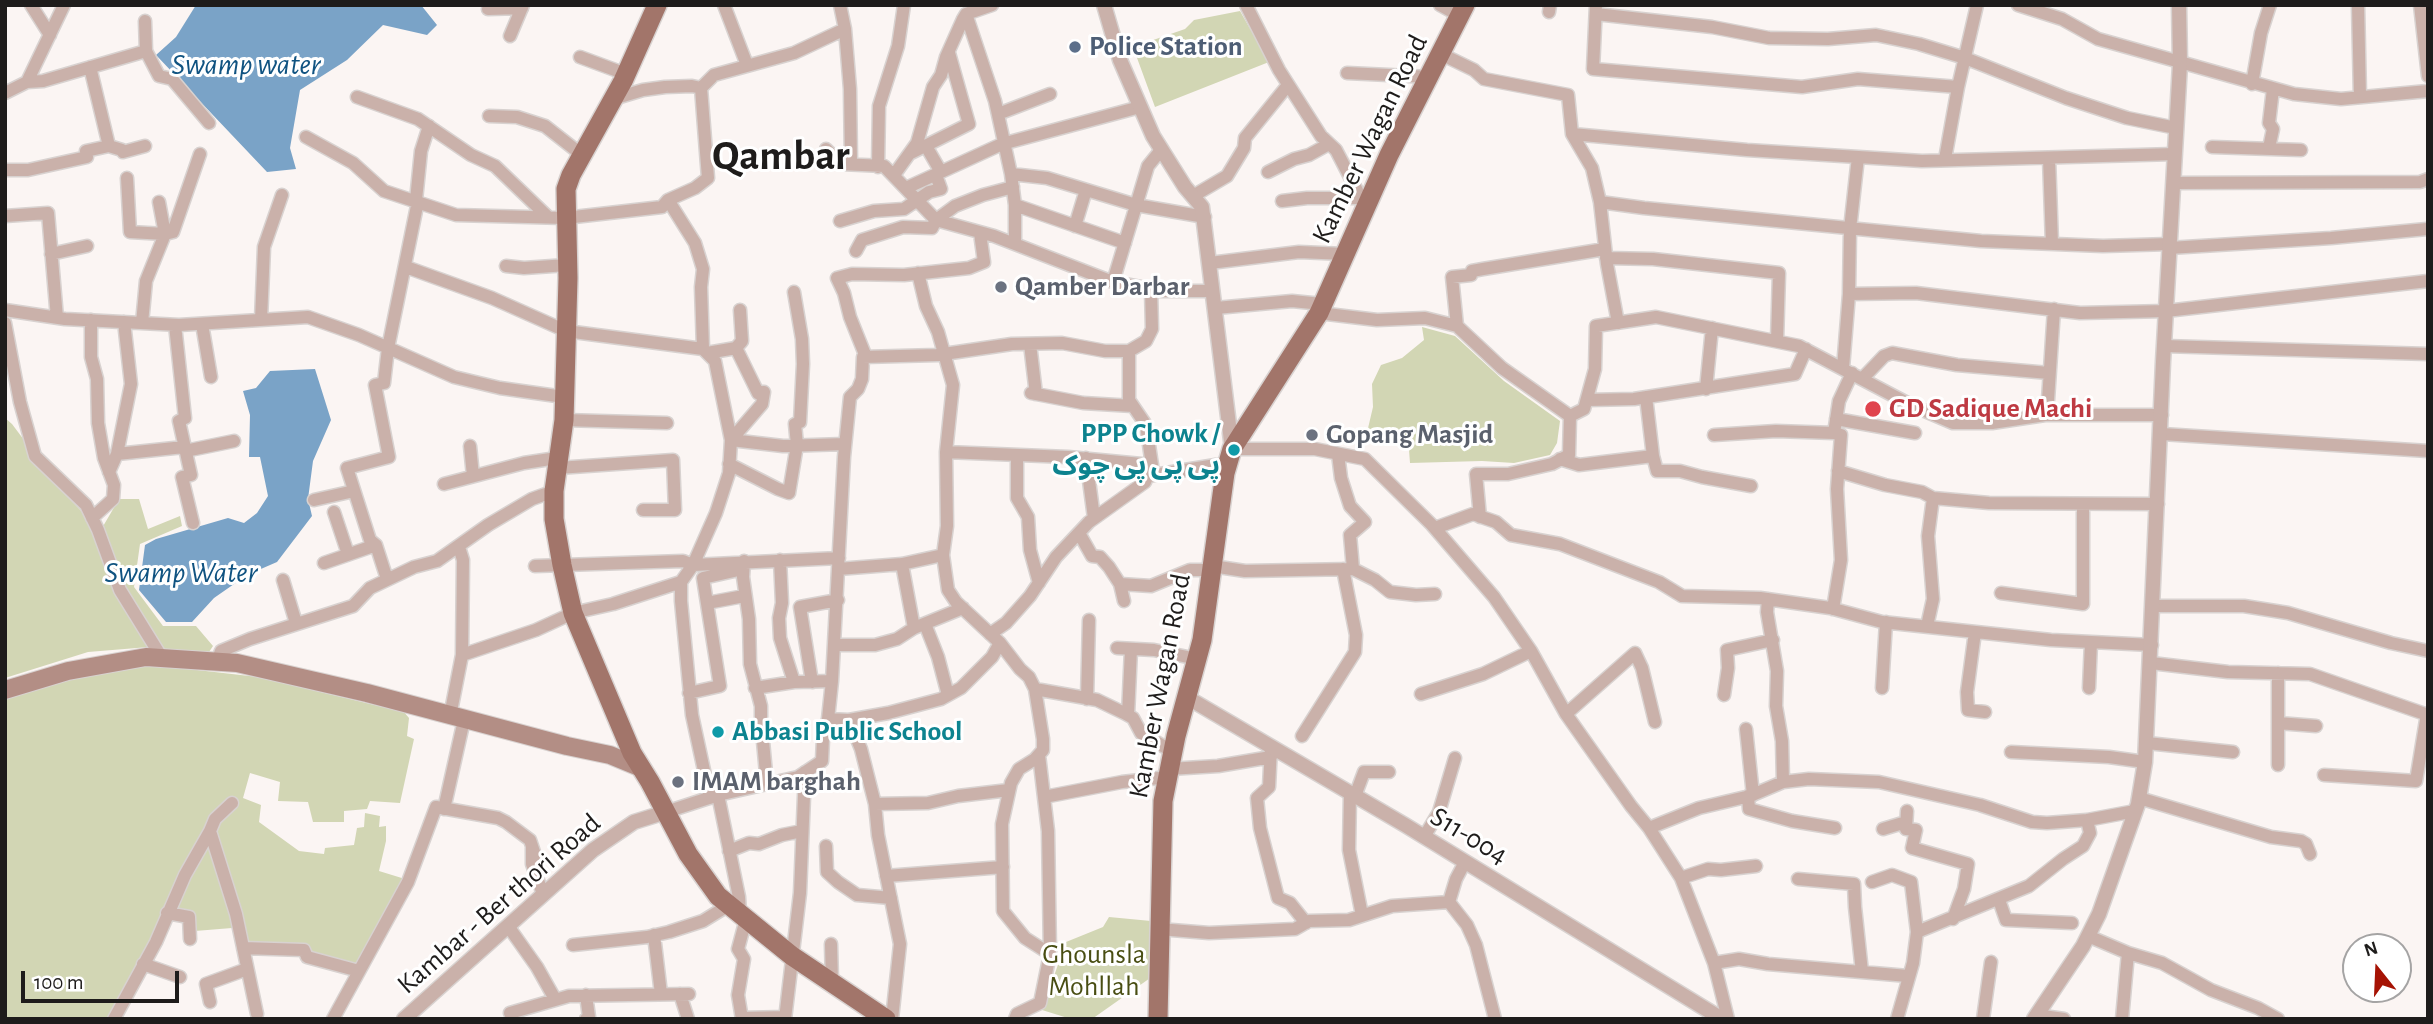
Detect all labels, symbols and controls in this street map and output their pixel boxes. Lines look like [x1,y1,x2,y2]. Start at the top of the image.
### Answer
street label: Kamber Wagan Road [1305,29,1435,249]
place label: Police Station [1089,30,1242,64]
marker: Police Station [1067,39,1083,55]
water label: Swamp water [171,47,321,83]
district label: Qambar [712,131,850,181]
place label: Qamber Darbar [1015,270,1189,304]
marker: Qamber Darbar [993,279,1009,295]
place label: GD Sadique Machi [1889,392,2092,426]
marker: GD Sadique Machi [1863,399,1883,419]
place label: PPP Chowk / پی پی پی چوک [1052,417,1220,483]
place label: Gopang Masjid [1326,418,1493,452]
marker: Gopang Masjid [1304,427,1320,443]
marker: PPP Chowk / پی پی پی چوک [1226,442,1242,458]
water label: Swamp Water [105,555,257,591]
street label: Kamber Wagan Road [1122,571,1198,801]
place label: Abbasi Public School [732,715,962,749]
marker: Abbasi Public School [710,724,726,740]
place label: IMAM barghah [692,765,861,799]
marker: IMAM barghah [670,774,686,790]
street label: S11-004 [1424,800,1514,872]
street label: Kambar - Ber thori Road [390,807,608,1001]
north arrow [2342,933,2412,1003]
park label: Ghounsla Mohllah [1042,938,1146,1004]
text: N [2362,938,2380,961]
scale bar [24,958,182,1002]
text: 100 m [34,972,84,993]

